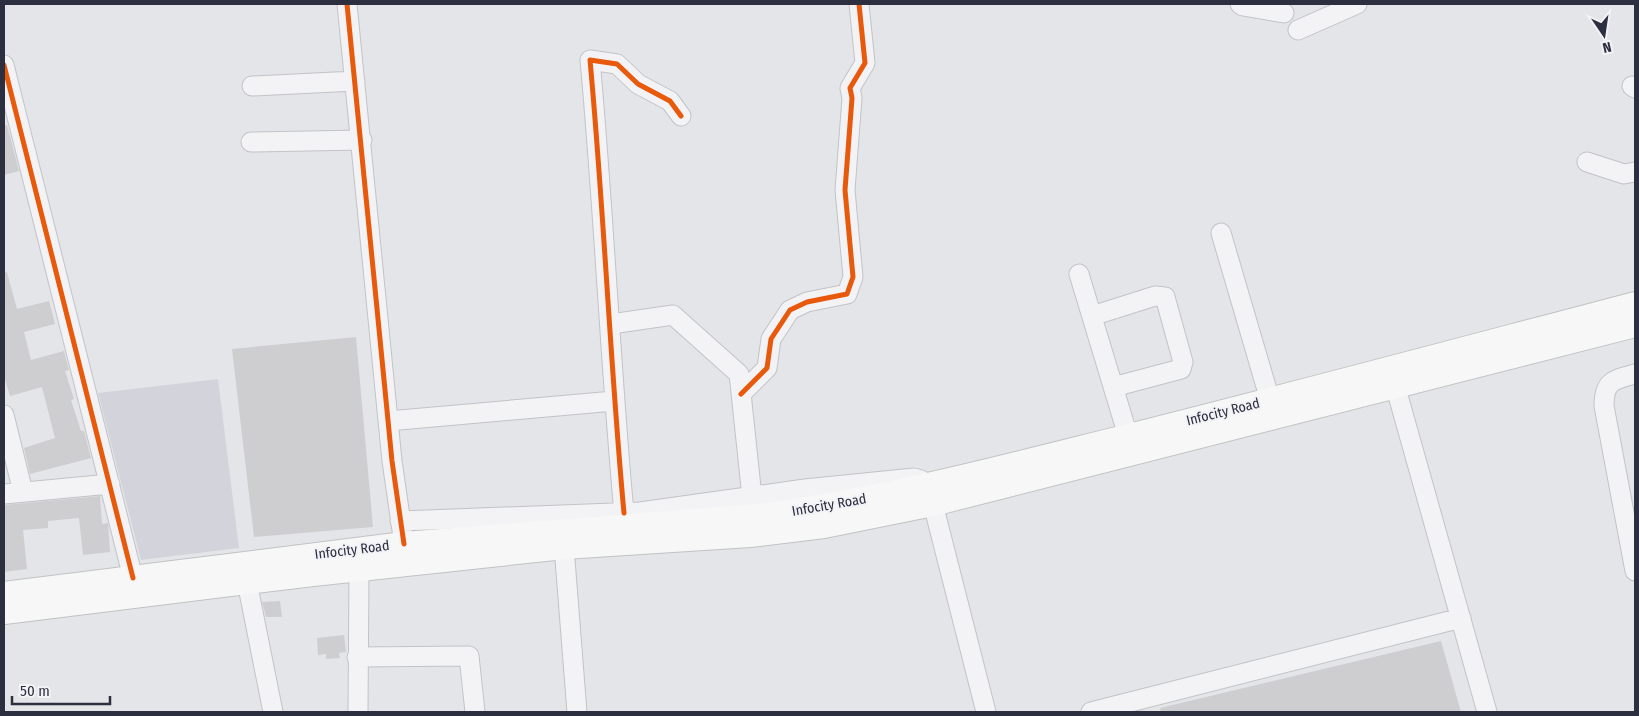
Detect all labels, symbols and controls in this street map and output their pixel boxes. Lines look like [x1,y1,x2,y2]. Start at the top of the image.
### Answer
north arrow [1579,10,1629,60]
text: N [1601,38,1613,56]
street label: Infocity Road [1184,395,1262,429]
street label: Infocity Road [791,490,867,520]
street label: Infocity Road [314,537,390,563]
scale bar [12,674,110,706]
text: 50 m [20,682,50,700]

